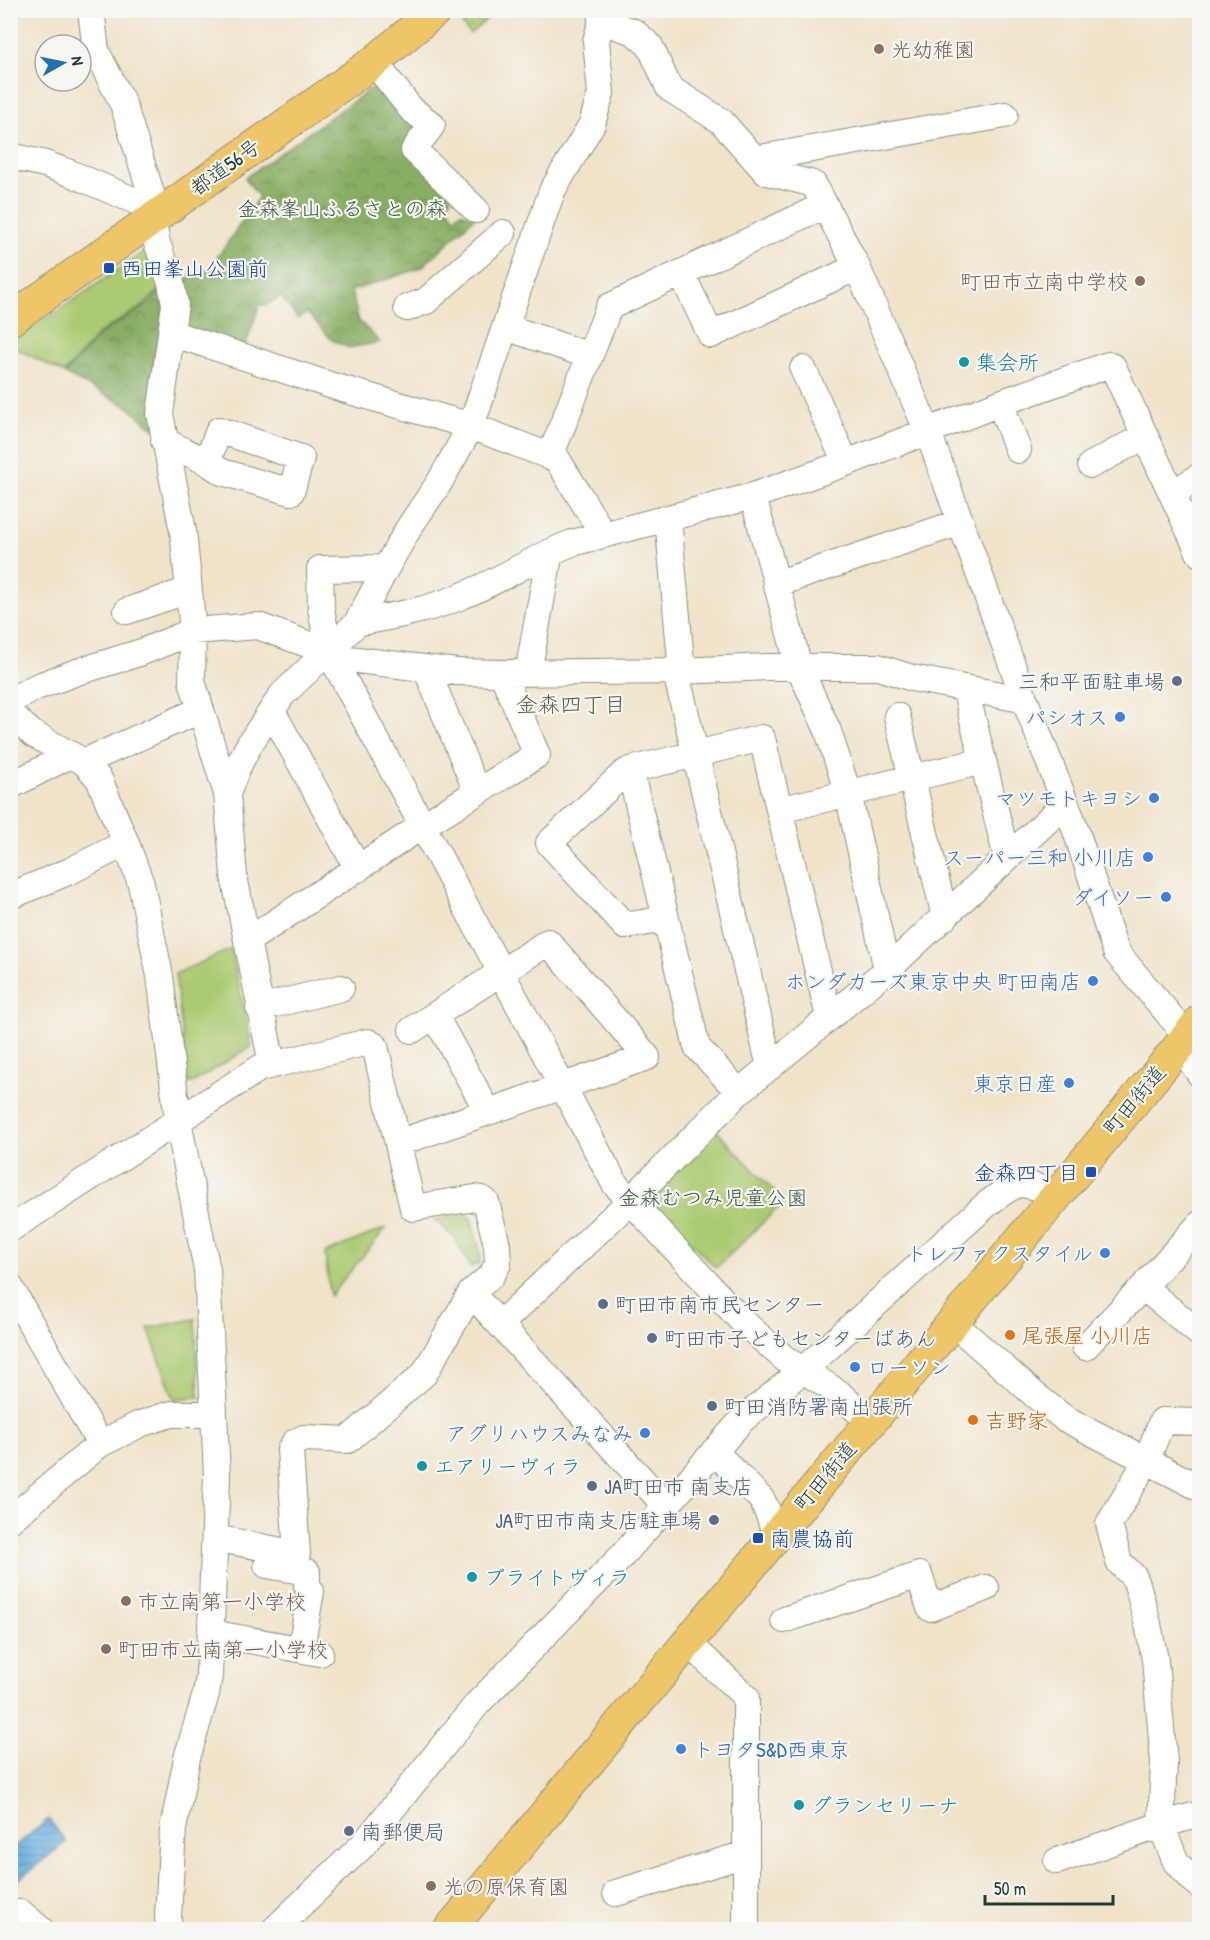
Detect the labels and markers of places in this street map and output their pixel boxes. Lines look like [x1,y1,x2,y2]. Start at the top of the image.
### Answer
place label: 光幼稚園 [891,35,975,64]
marker: 光幼稚園 [872,42,886,56]
place label: 西田峯山公園前 [121,254,268,283]
marker: 西田峯山公園前 [102,261,116,275]
place label: 町田市立南中学校 [960,267,1128,296]
marker: 町田市立南中学校 [1133,274,1147,288]
place label: 集会所 [976,348,1039,377]
marker: 集会所 [957,355,971,369]
place label: 三和平面駐車場 [1018,667,1165,696]
marker: 三和平面駐車場 [1170,674,1184,688]
place label: パシオス [1025,703,1108,732]
marker: パシオス [1113,710,1127,724]
place label: マツモトキヨシ [995,784,1142,813]
marker: マツモトキヨシ [1147,791,1161,805]
place label: スーパー三和 小川店 [943,843,1136,872]
marker: スーパー三和 小川店 [1141,850,1155,864]
place label: ダイソー [1072,883,1154,912]
marker: ダイソー [1159,890,1173,904]
place label: ホンダカーズ東京中央 町田南店 [785,967,1081,996]
marker: ホンダカーズ東京中央 町田南店 [1086,974,1100,988]
place label: 東京日産 [973,1069,1057,1098]
marker: 東京日産 [1062,1076,1076,1090]
place label: 金森四丁目 [974,1158,1079,1187]
marker: 金森四丁目 [1084,1165,1098,1179]
place label: トレファクスタイル [906,1239,1093,1268]
marker: トレファクスタイル [1098,1246,1112,1260]
place label: 町田市南市民センター [615,1290,824,1319]
marker: 町田市南市民センター [596,1297,610,1311]
place label: 尾張屋 小川店 [1022,1321,1153,1350]
place label: 町田市子どもセンターばあん [664,1324,936,1353]
marker: 尾張屋 小川店 [1003,1328,1017,1342]
marker: 町田市子どもセンターばあん [645,1331,659,1345]
place label: ローソン [867,1353,951,1382]
marker: ローソン [848,1360,862,1374]
place label: 町田消防署南出張所 [724,1392,913,1421]
marker: 町田消防署南出張所 [705,1399,719,1413]
place label: 吉野家 [985,1406,1048,1435]
marker: 吉野家 [966,1413,980,1427]
place label: アグリハウスみなみ [446,1419,633,1448]
marker: アグリハウスみなみ [638,1426,652,1440]
place label: エアリーヴィラ [434,1452,581,1481]
marker: エアリーヴィラ [415,1459,429,1473]
place label: JA町田市 南支店 [604,1472,753,1501]
marker: JA町田市 南支店 [585,1479,599,1493]
place label: JA町田市南支店駐車場 [495,1506,702,1535]
marker: JA町田市南支店駐車場 [707,1513,721,1527]
place label: 南農協前 [770,1524,854,1553]
marker: 南農協前 [751,1531,765,1545]
place label: ブライトヴィラ [484,1563,630,1592]
marker: ブライトヴィラ [465,1570,479,1584]
place label: 市立南第一小学校 [138,1587,306,1616]
marker: 市立南第一小学校 [119,1594,133,1608]
place label: 町田市立南第一小学校 [118,1635,328,1664]
marker: 町田市立南第一小学校 [99,1642,113,1656]
place label: トヨタS&D西東京 [693,1735,850,1764]
marker: トヨタS&D西東京 [674,1742,688,1756]
place label: グランセリーナ [811,1791,958,1820]
marker: グランセリーナ [792,1798,806,1812]
place label: 南郵便局 [361,1817,445,1846]
marker: 南郵便局 [342,1824,356,1838]
place label: 光の原保育園 [443,1872,569,1901]
marker: 光の原保育園 [424,1879,438,1893]

